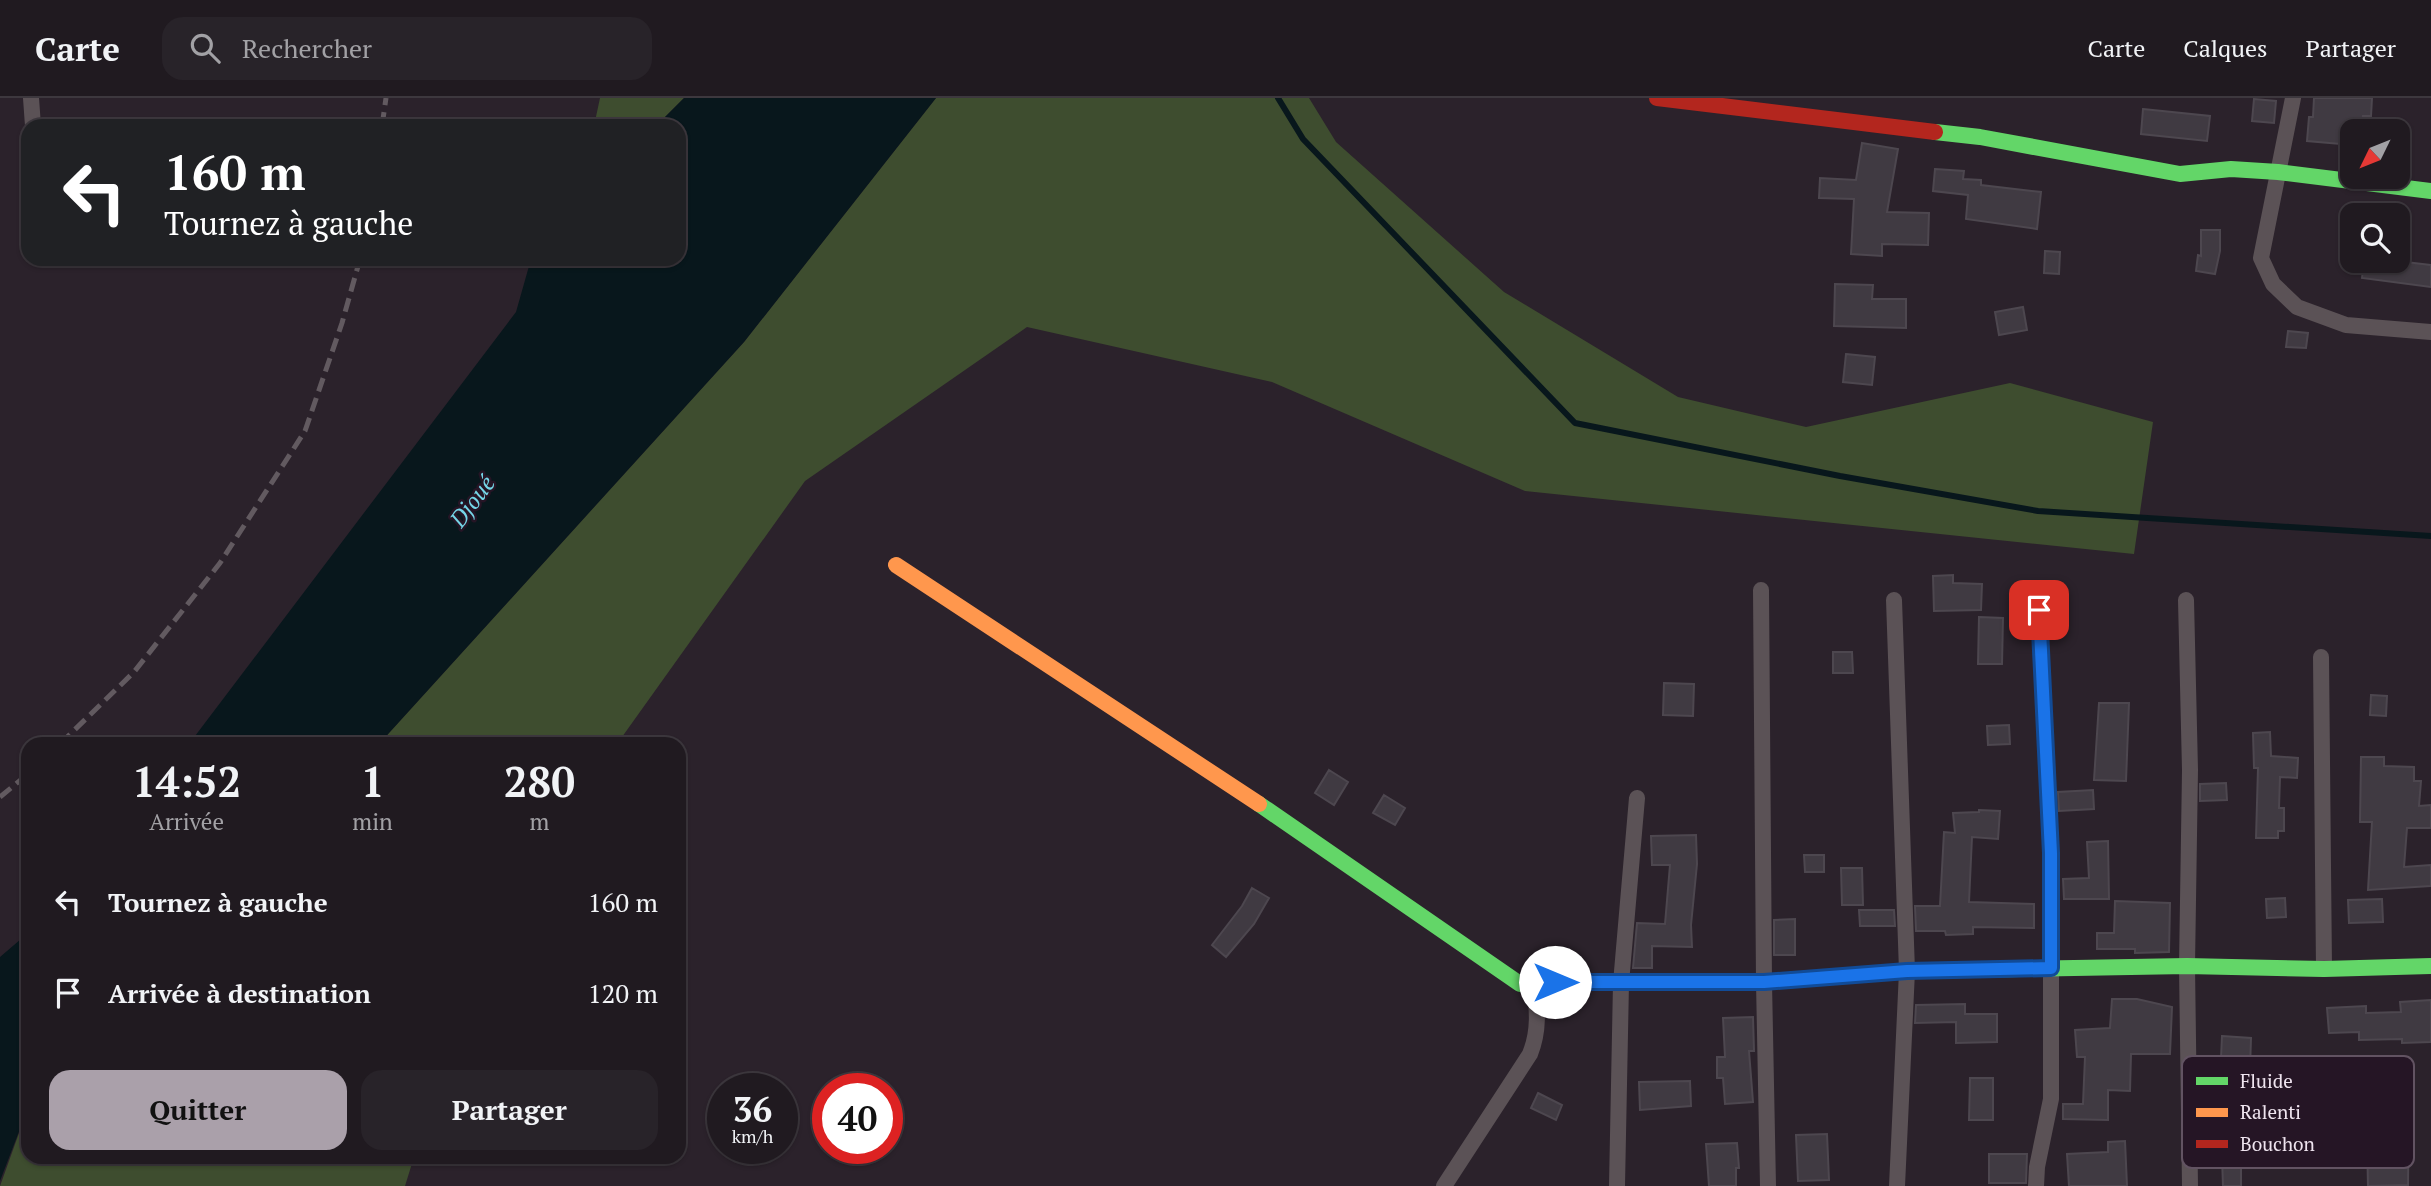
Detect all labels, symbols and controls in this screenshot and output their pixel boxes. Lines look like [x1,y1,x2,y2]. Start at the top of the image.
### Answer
search box [162,17,652,80]
text: Carte [35,27,120,70]
icon: search [186,29,224,67]
text: Rechercher [242,31,372,65]
text: Carte [2087,32,2145,64]
text: Calques [2183,32,2267,64]
text: Partager [2305,32,2396,64]
north arrow [2340,119,2410,189]
map controls [2340,119,2410,273]
text: 160 m [164,139,306,204]
icon: left [49,147,140,238]
text: Tournez à gauche [164,202,413,244]
button: search [2340,203,2410,273]
water label: Djoué [442,468,502,534]
pin [2009,580,2069,640]
icon: arrive [2020,591,2058,629]
text: 14:52 [132,753,241,809]
text: 1 [361,753,384,809]
text: 280 [504,753,575,809]
text: Arrivée [149,806,224,837]
text: min [352,806,393,837]
text: m [529,806,549,837]
icon: left [49,883,87,921]
text: Tournez à gauche [108,885,328,919]
text: 160 m [588,885,658,919]
position arrow [1518,945,1592,1019]
icon: arrive [49,974,87,1012]
text: Arrivée à destination [108,976,371,1010]
text: 120 m [588,976,658,1010]
legend [2182,1056,2414,1168]
text: Fluide [2240,1068,2293,1093]
button: Quitter [49,1070,347,1150]
button: Partager [361,1070,658,1150]
speed limit sign: 40 [812,1073,903,1164]
text: 36 [733,1086,772,1132]
text: Ralenti [2240,1099,2301,1124]
text: km/h [732,1124,773,1148]
text: Bouchon [2240,1131,2315,1156]

